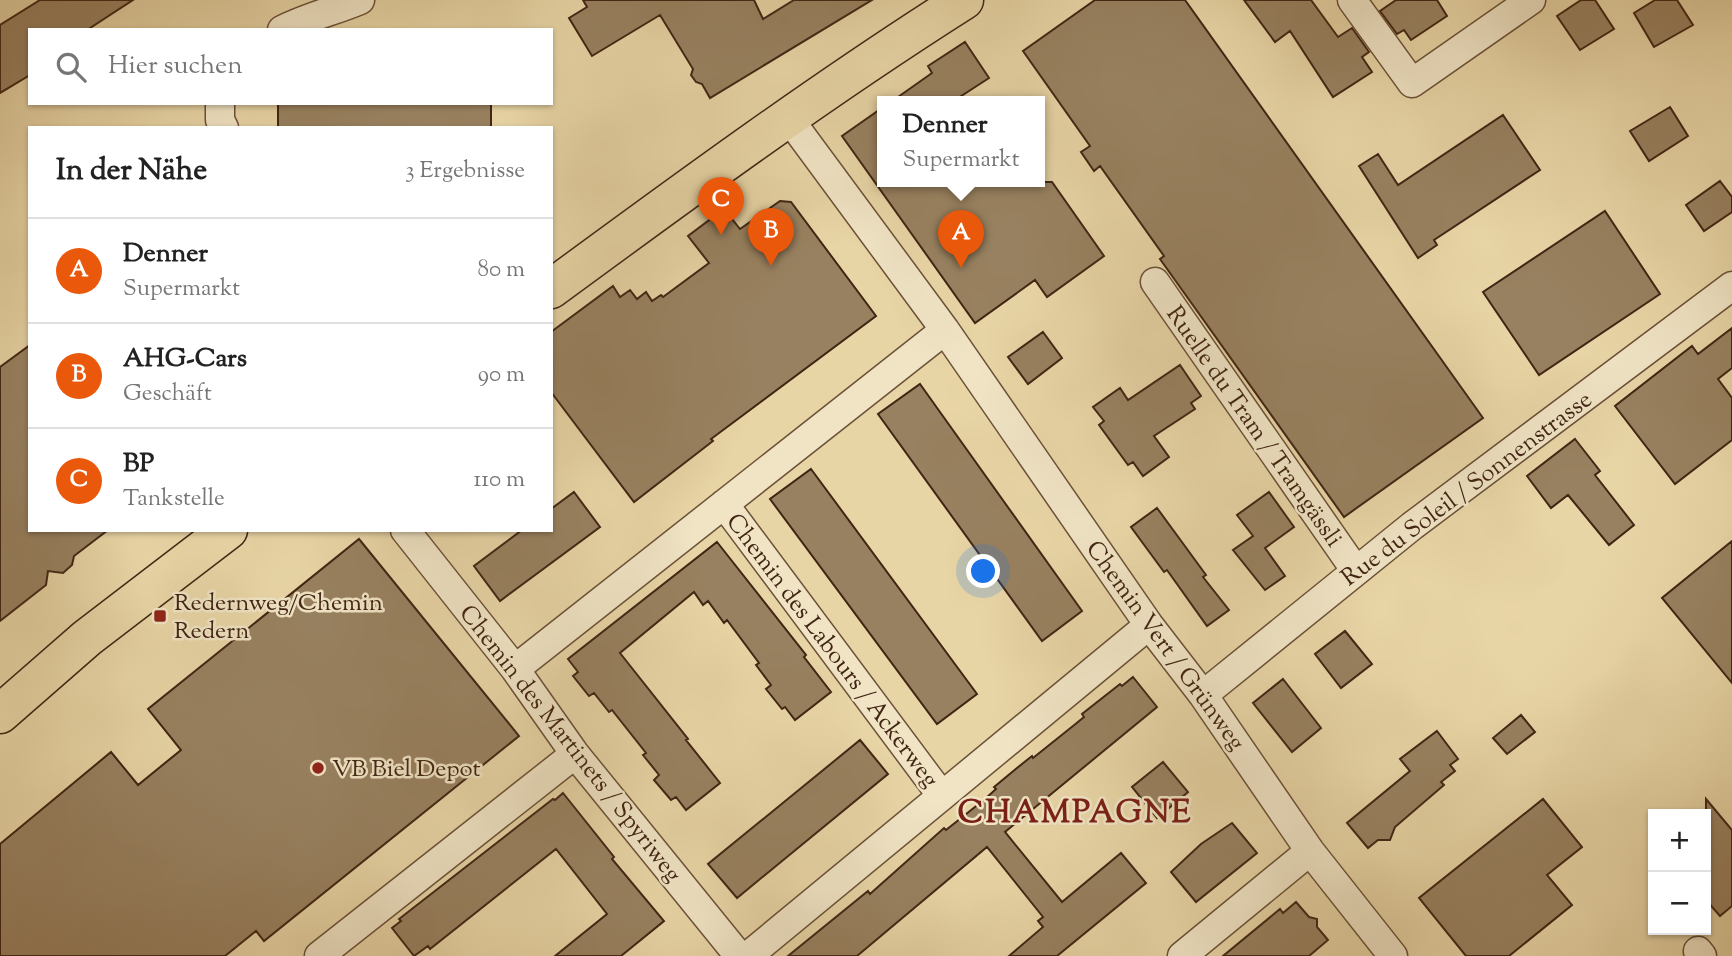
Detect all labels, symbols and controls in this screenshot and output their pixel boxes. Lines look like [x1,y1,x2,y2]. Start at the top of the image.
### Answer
search box [28,28,553,105]
icon: search [52,48,90,86]
text: Hier suchen [108,48,243,85]
popup [877,96,1045,187]
text: Denner [902,107,988,144]
text: Supermarkt [902,144,1020,177]
text: In der Nähe [56,150,207,193]
text: 3 Ergebnisse [405,155,525,188]
pin: C [698,177,744,235]
pin: B [748,208,794,266]
pin: A [938,210,984,268]
text: Denner [123,236,208,273]
text: A [70,254,88,287]
text: 80 m [477,254,525,287]
text: Supermarkt [123,273,240,306]
street label: Ruelle du Tram / Tramgässli [1157,300,1350,555]
text: AHG-Cars [123,341,247,378]
text: B [72,359,86,392]
text: 90 m [478,359,525,392]
text: Geschäft [123,378,212,411]
street label: Rue du Soleil / Sonnenstrasse [1335,384,1600,595]
text: BP [123,446,154,483]
text: C [70,464,88,497]
text: 110 m [474,464,525,497]
text: Tankstelle [123,483,225,516]
street label: Chemin des Labours / Ackerweg [717,507,946,796]
street label: Chemin Vert / Grünweg [1077,534,1252,758]
your location [966,554,1000,588]
place label: Redernweg/Chemin Redern [174,587,383,649]
street label: Chemin des Martinets / Spyriweg [450,598,689,890]
marker: Redernweg/Chemin Redern [152,608,168,624]
place label: VB Biel Depot [332,753,481,787]
marker: VB Biel Depot [310,760,326,776]
district label: CHAMPAGNE [957,791,1193,837]
map controls [1648,809,1711,935]
button: + [1648,809,1711,872]
button: − [1648,872,1711,935]

